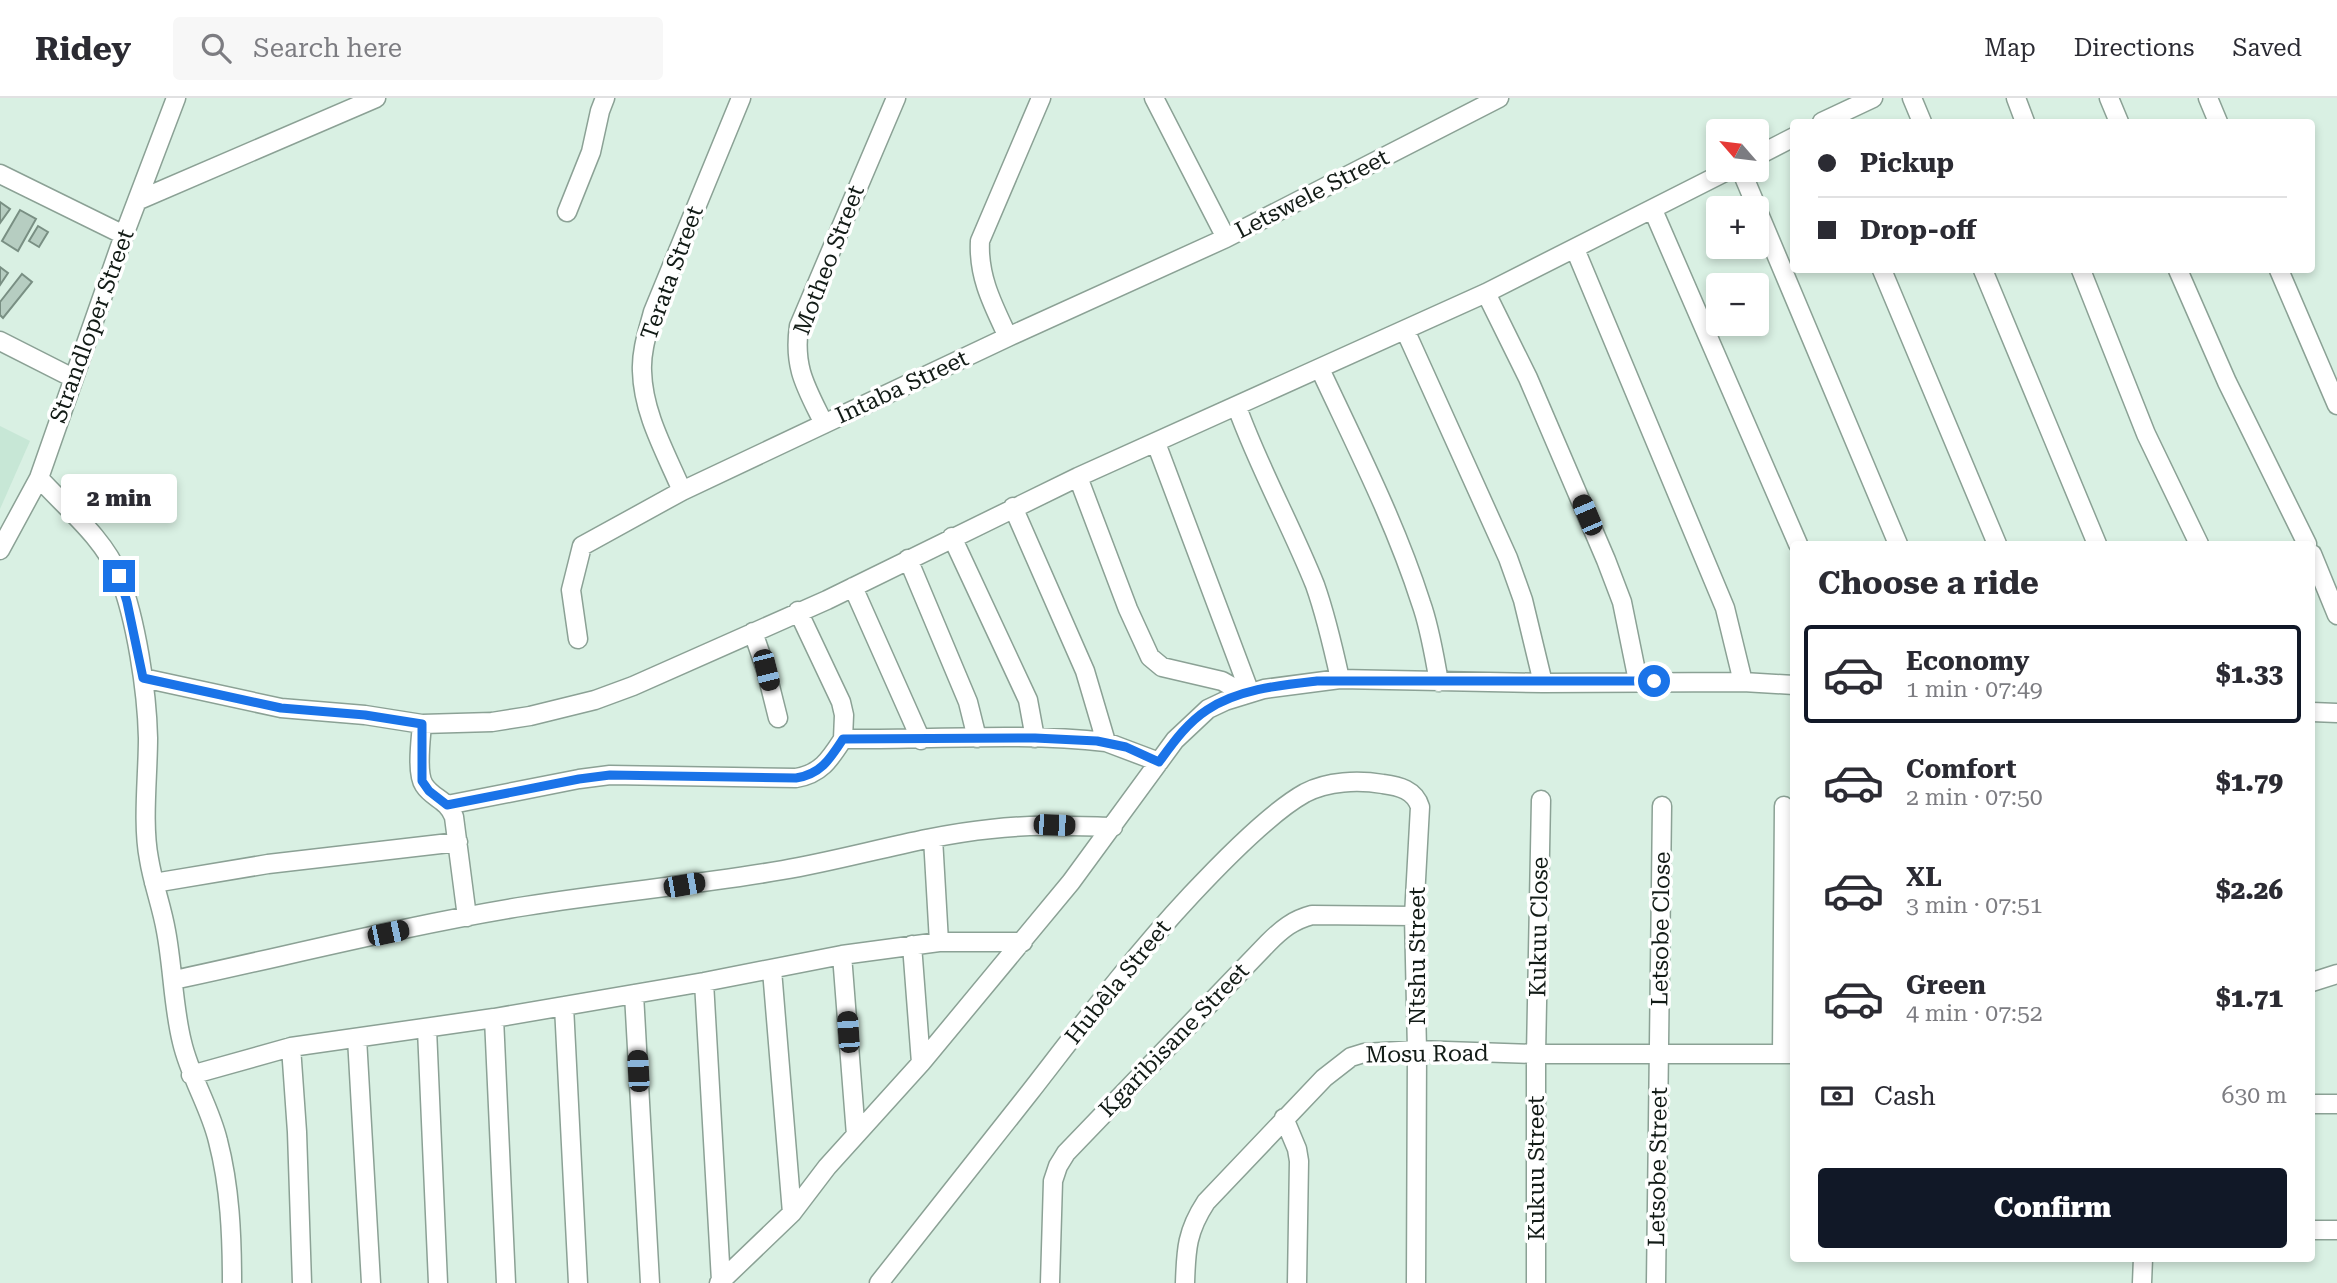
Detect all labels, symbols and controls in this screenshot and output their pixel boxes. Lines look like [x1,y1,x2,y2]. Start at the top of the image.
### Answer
search box [173,17,663,80]
text: Ridey [35,29,131,68]
icon: search [197,29,235,67]
text: Search here [253,33,402,63]
text: Map [1984,34,2036,62]
text: Directions [2074,34,2194,62]
text: Saved [2232,34,2302,62]
north arrow [1706,119,1769,182]
map controls [1706,119,1769,336]
street label: Letswele Street [1231,143,1394,244]
text: Pickup [1860,148,1954,178]
street label: Motheo Street [788,181,870,339]
button: + [1706,196,1769,259]
street label: Terata Street [635,202,709,344]
text: Drop-off [1860,215,1976,245]
street label: Strandloper Street [44,225,140,427]
button: − [1706,273,1769,336]
street label: Intaba Street [831,344,973,430]
callout: 2 min [61,475,177,524]
text: 2 min [87,485,151,512]
car [1570,492,1605,538]
route end [103,560,135,592]
text: Choose a ride [1818,564,2039,602]
icon: car [1822,643,1885,706]
text: Economy [1906,646,2029,676]
car [751,647,782,693]
text: $1.33 [2216,659,2283,689]
route start [1638,665,1670,697]
text: 1 min · 07:49 [1906,676,2043,703]
icon: car [1822,751,1885,814]
text: Comfort [1906,754,2016,784]
text: $1.79 [2216,767,2283,797]
text: 2 min · 07:50 [1906,784,2043,811]
car [1033,814,1076,836]
street label: Letsobe Close [1646,851,1676,1007]
street label: Kukuu Close [1524,857,1554,997]
icon: car [1822,859,1885,922]
text: XL [1906,862,1942,892]
car [662,871,707,899]
text: $2.26 [2216,875,2283,905]
street label: Ntshu Street [1404,886,1431,1025]
text: 3 min · 07:51 [1906,892,2043,919]
street label: Hubêla Street [1060,914,1177,1050]
car [366,918,411,948]
street label: Kgaribisane Street [1094,957,1255,1123]
icon: car [1822,967,1885,1030]
text: Green [1906,970,1986,1000]
text: $1.71 [2216,983,2283,1013]
text: 4 min · 07:52 [1906,1000,2043,1027]
car [837,1010,860,1054]
street label: Mosu Road [1365,1039,1489,1069]
car [627,1049,650,1093]
icon: cash [1818,1077,1856,1115]
text: Cash [1874,1081,1936,1111]
text: 630 m [2222,1082,2287,1109]
street label: Letsobe Street [1643,1086,1673,1247]
street label: Kukuu Street [1523,1095,1550,1241]
button: Confirm [1818,1168,2287,1248]

